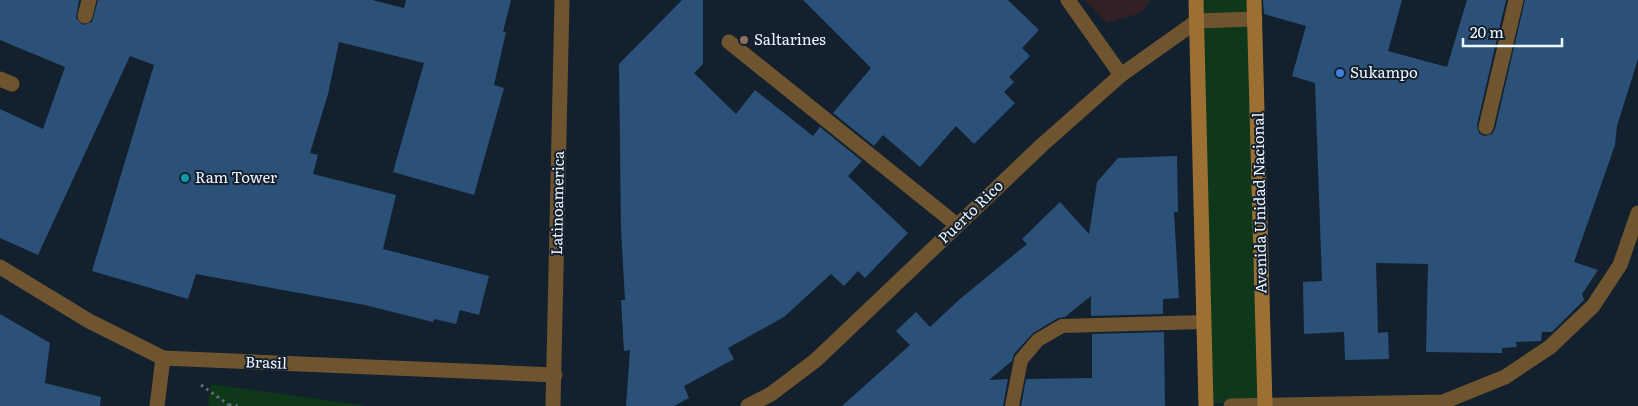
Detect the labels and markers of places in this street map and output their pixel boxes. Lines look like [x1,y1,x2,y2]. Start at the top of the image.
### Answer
place label: Saltarines [754,27,826,50]
marker: Saltarines [738,34,750,46]
place label: Sukampo [1350,60,1418,83]
marker: Sukampo [1334,67,1346,79]
place label: Ram Tower [195,165,277,188]
marker: Ram Tower [179,172,191,184]

